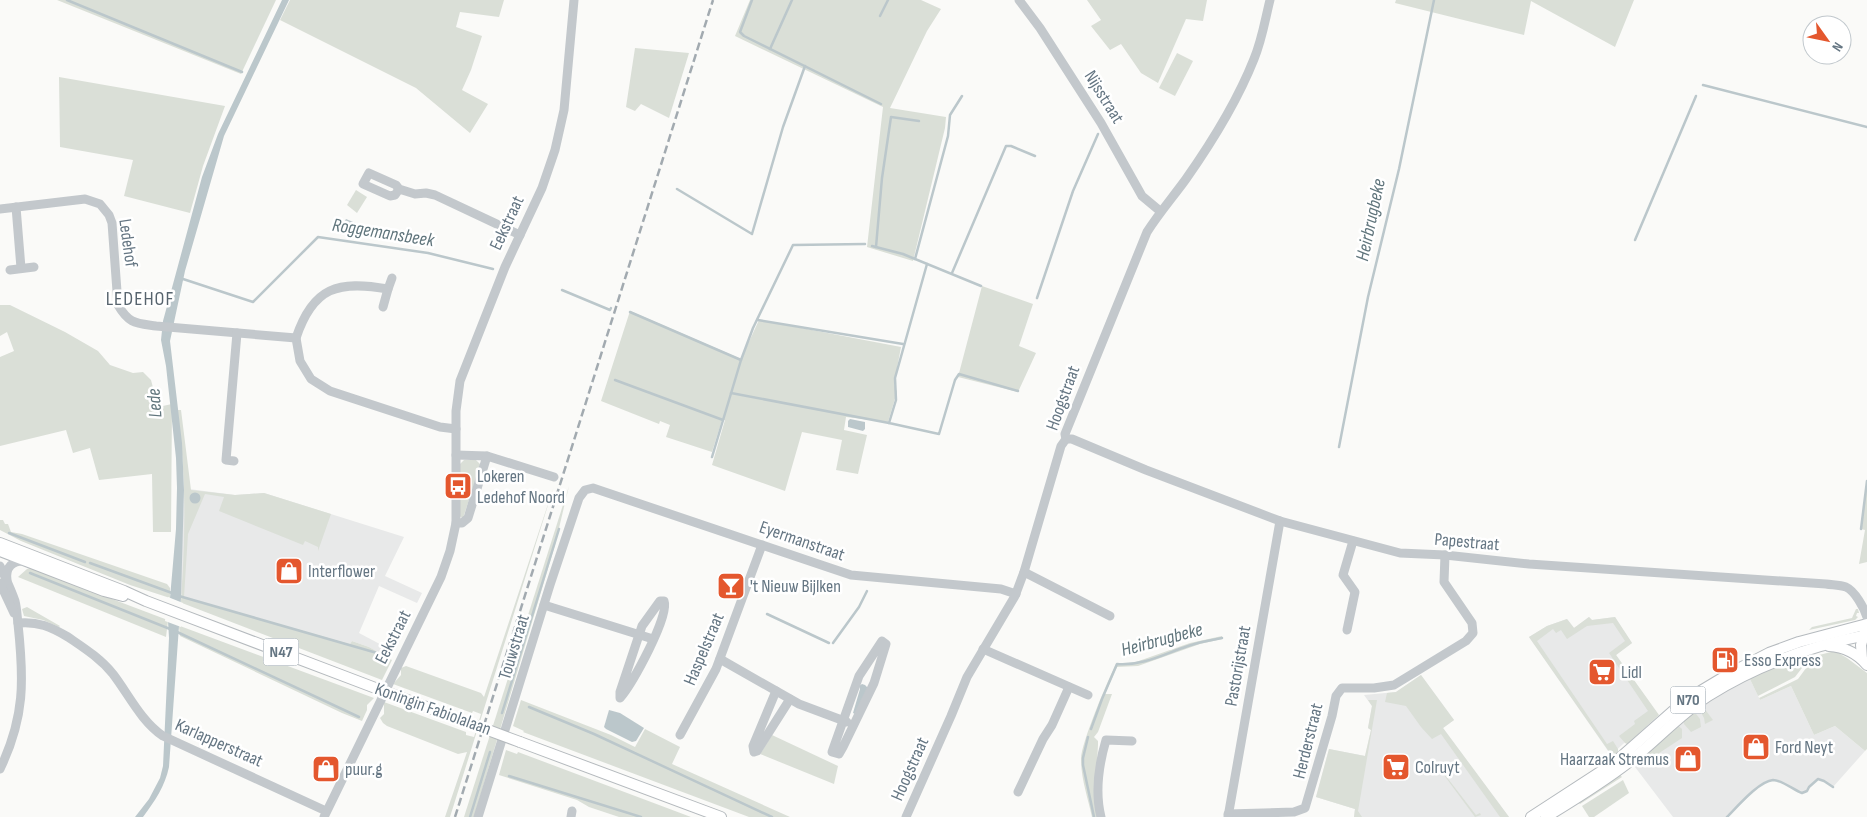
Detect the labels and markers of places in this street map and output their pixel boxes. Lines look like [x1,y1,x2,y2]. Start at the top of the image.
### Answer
place label: Lokeren Ledehof Noord [477,466,565,508]
bus stop icon: Lokeren Ledehof Noord [443,471,473,501]
shop icon: Interflower [274,556,304,586]
place label: Interflower [308,561,375,582]
bar icon: 't Nieuw Bijlken [716,571,746,601]
place label: 't Nieuw Bijlken [750,576,841,597]
fuel station icon: Esso Express [1710,645,1740,675]
place label: Esso Express [1744,650,1821,671]
supermarket icon: Lidl [1587,657,1617,687]
place label: Lidl [1621,662,1642,683]
shop icon: Ford Neyt [1741,732,1771,762]
place label: Ford Neyt [1775,737,1834,758]
shop icon: Haarzaak Stremus [1673,744,1703,774]
place label: Haarzaak Stremus [1560,749,1669,770]
supermarket icon: Colruyt [1381,752,1411,782]
shop icon: puur.g [311,754,341,784]
place label: Colruyt [1415,757,1460,778]
place label: puur.g [345,759,382,780]

